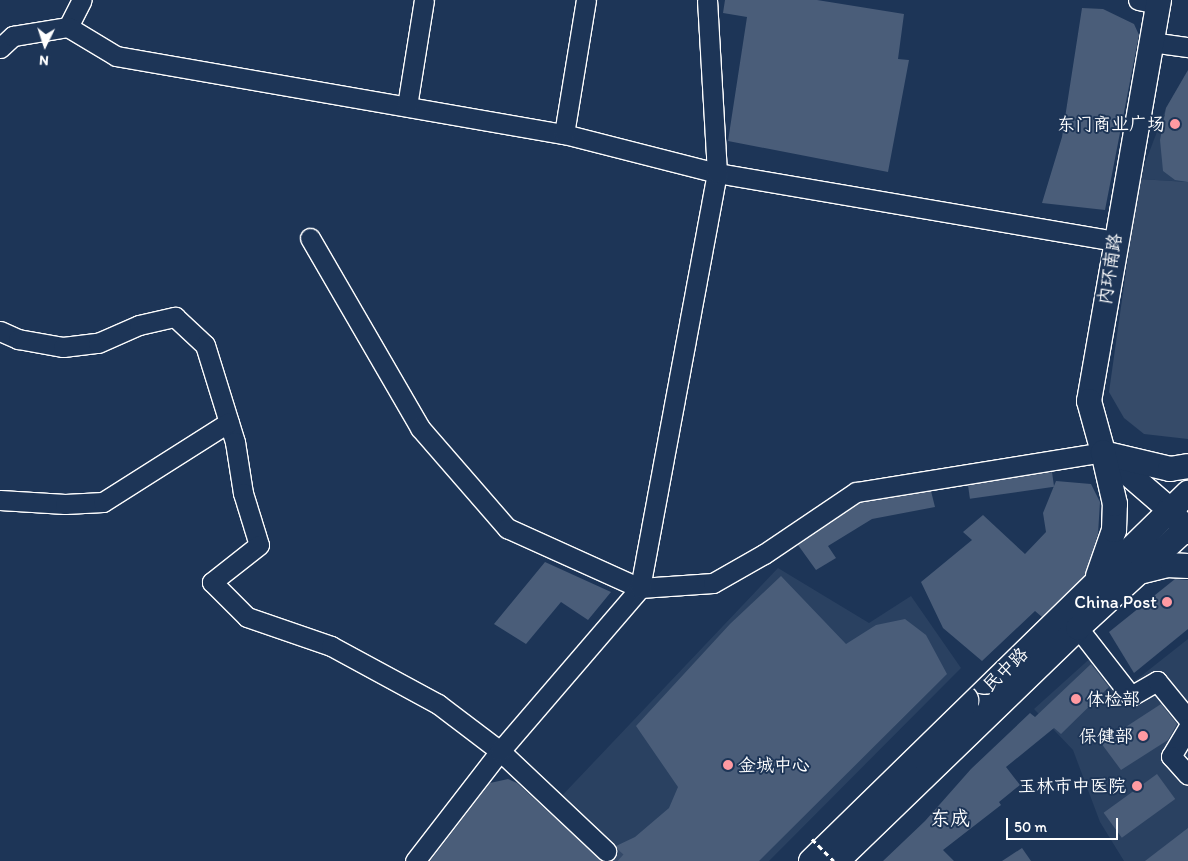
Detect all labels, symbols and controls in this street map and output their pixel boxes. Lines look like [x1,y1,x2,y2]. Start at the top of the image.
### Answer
north arrow [20,20,70,70]
text: N [39,52,49,69]
place label: 东门商业广场 [1057,113,1165,135]
marker: 东门商业广场 [1169,118,1181,130]
street label: 内环南路 [1094,232,1126,306]
place label: China Post [1075,591,1157,613]
marker: China Post [1161,596,1173,608]
street label: 人民中路 [966,643,1032,709]
place label: 体检部 [1086,688,1140,710]
marker: 体检部 [1070,693,1082,705]
place label: 保健部 [1079,725,1133,747]
marker: 保健部 [1137,730,1149,742]
place label: 金城中心 [738,754,810,776]
marker: 金城中心 [722,759,734,771]
place label: 玉林市中医院 [1018,775,1126,797]
marker: 玉林市中医院 [1130,779,1144,793]
district label: 东成 [930,806,970,830]
scale bar [1008,808,1120,840]
text: 50 m [1014,818,1047,836]

